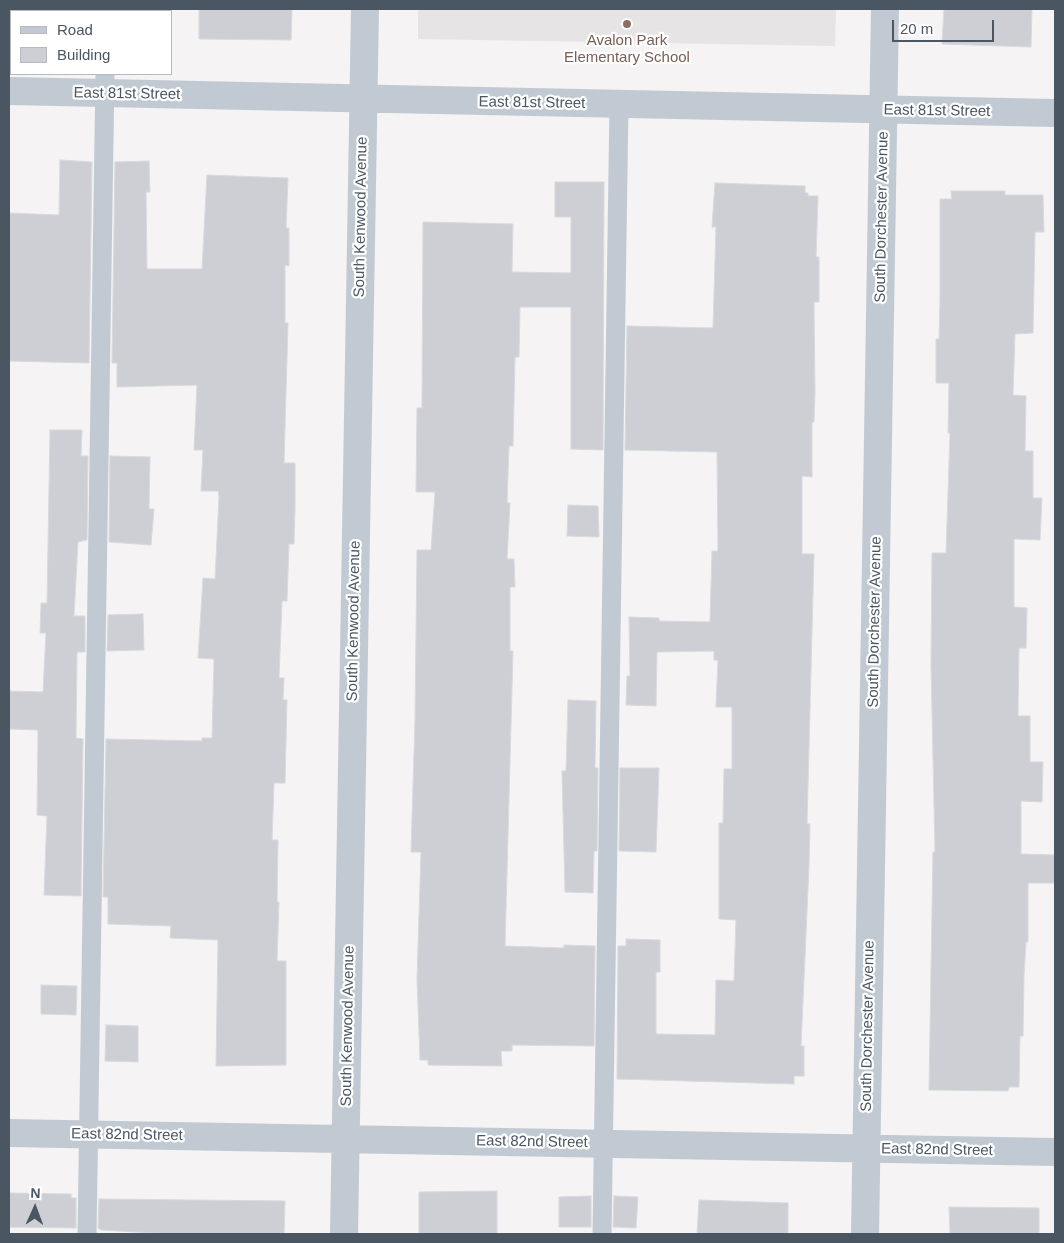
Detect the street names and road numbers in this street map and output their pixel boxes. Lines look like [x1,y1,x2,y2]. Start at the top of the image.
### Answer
street label: East 81st Street [73,84,181,104]
street label: East 81st Street [478,93,586,113]
street label: East 81st Street [883,101,991,121]
street label: South Dorchester Avenue [872,131,892,303]
street label: South Kenwood Avenue [351,137,371,297]
street label: South Dorchester Avenue [865,536,885,708]
street label: South Kenwood Avenue [344,541,364,701]
street label: South Dorchester Avenue [858,940,878,1112]
street label: South Kenwood Avenue [338,946,358,1106]
street label: East 82nd Street [71,1125,183,1145]
street label: East 82nd Street [476,1132,588,1152]
street label: East 82nd Street [881,1140,993,1160]

